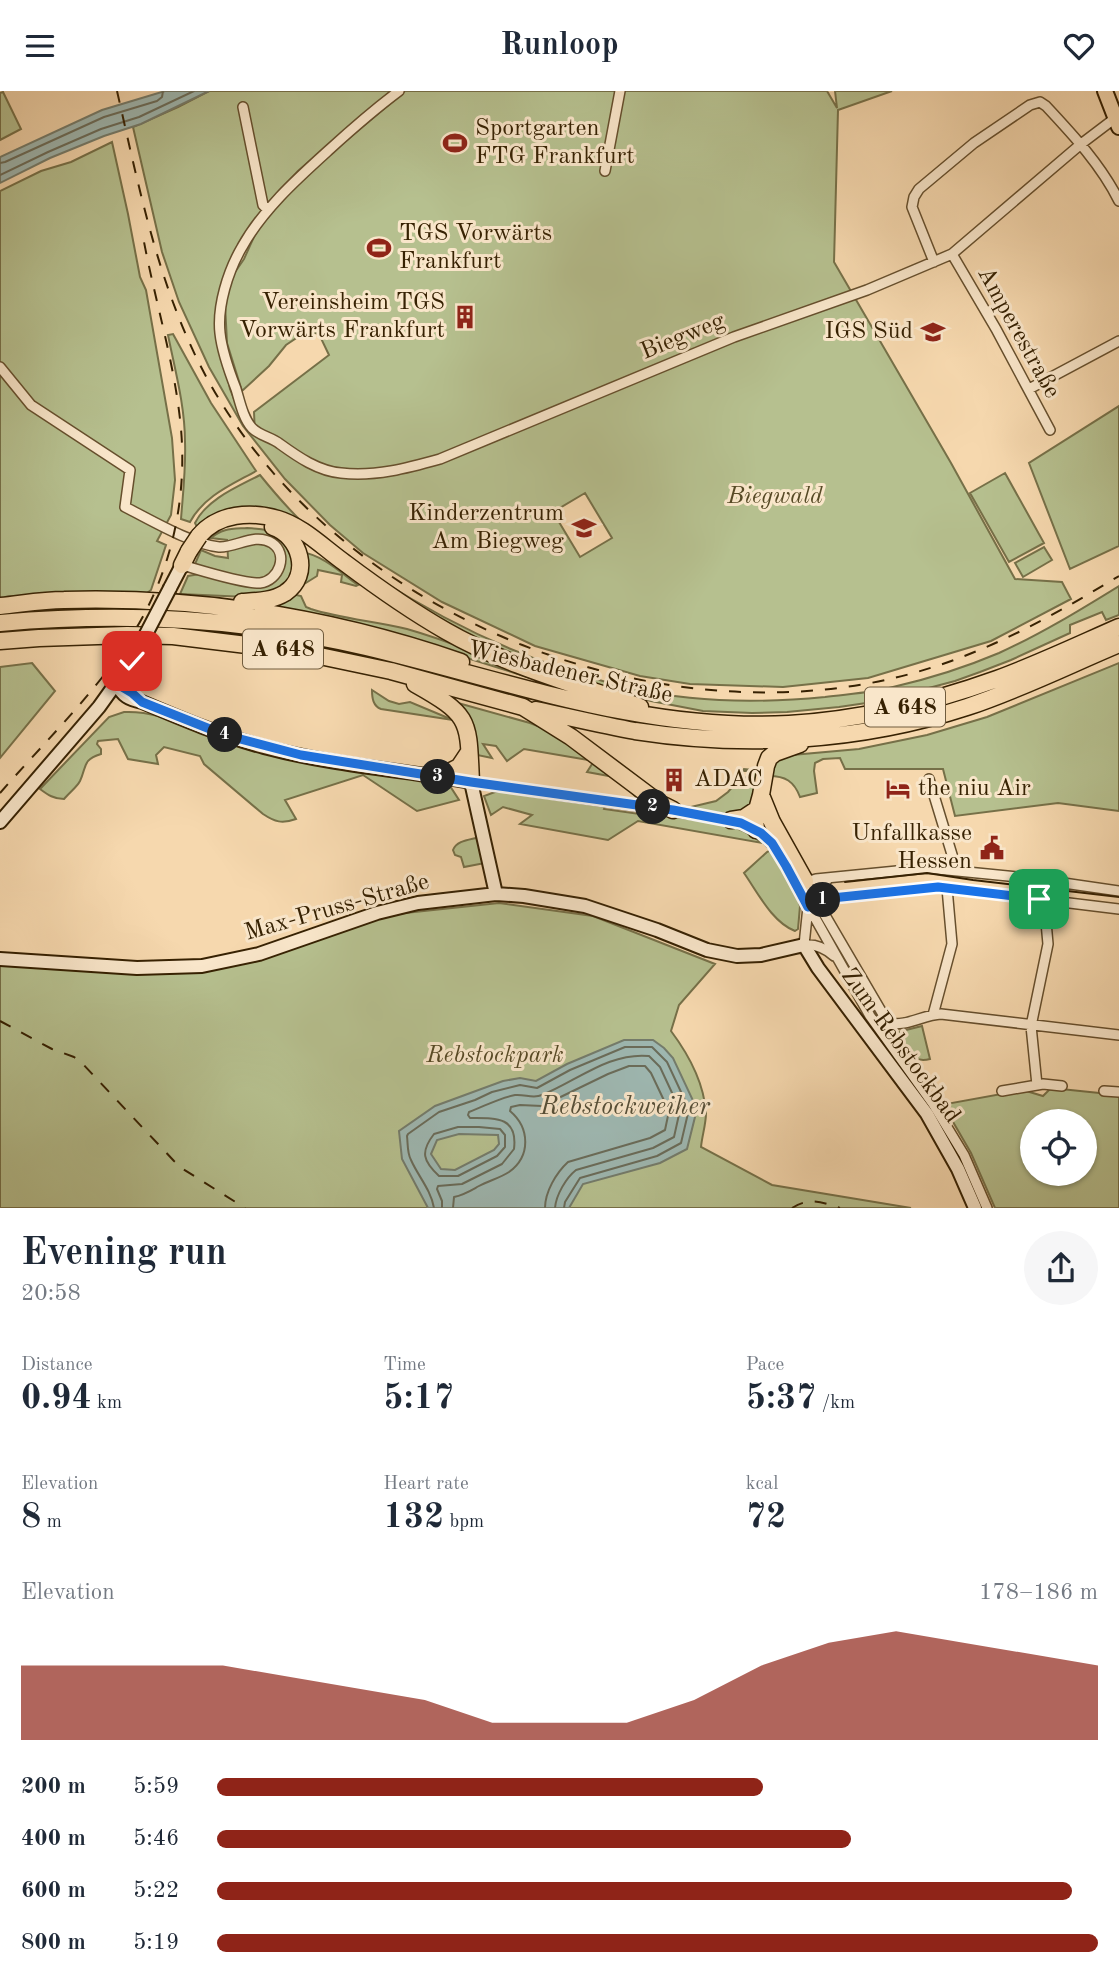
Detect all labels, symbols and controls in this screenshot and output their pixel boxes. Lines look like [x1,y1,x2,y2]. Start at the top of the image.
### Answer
icon: menu [21,27,59,65]
icon: heart [1060,27,1098,65]
text: Runloop [500,30,619,62]
place label: Sportgarten FTG Frankfurt [475,117,635,169]
sports icon: Sportgarten FTG Frankfurt [441,129,469,157]
place label: TGS Vorwärts Frankfurt [399,222,552,274]
sports icon: TGS Vorwärts Frankfurt [365,234,393,262]
street label: Amperestraße [972,263,1064,403]
place label: Vereinsheim TGS Vorwärts Frankfurt [239,291,445,343]
building icon: Vereinsheim TGS Vorwärts Frankfurt [451,303,479,331]
street label: Biegweg [637,309,729,365]
school or university icon: IGS Süd [919,318,947,346]
place label: IGS Süd [824,320,913,344]
park label: Biegwald [726,485,823,509]
place label: Kinderzentrum Am Biegweg [408,502,564,554]
school or university icon: Kinderzentrum Am Biegweg [570,514,598,542]
road number: A 648 [243,629,323,669]
pin [102,631,162,691]
street label: Wiesbadener Straße [465,638,675,708]
icon: check [113,642,151,680]
road number: A 648 [865,687,945,727]
pin: 4 [208,717,243,753]
text: 4 [219,725,230,744]
pin: 3 [420,759,456,795]
building icon: ADAC [660,766,688,794]
text: 3 [432,767,443,786]
place label: ADAC [694,768,763,792]
hotel icon: the niu Air [884,775,912,803]
place label: the niu Air [918,777,1031,801]
pin: 2 [636,789,670,825]
text: 2 [647,797,658,816]
place label: Unfallkasse Hessen [851,822,972,874]
public building icon: Unfallkasse Hessen [978,834,1006,862]
pin [1009,869,1069,929]
street label: Max-Pruss-Straße [242,870,432,946]
icon: arrive [1020,880,1058,918]
pin: 1 [806,883,840,917]
text: 1 [817,890,828,909]
street label: Zum Rebstockbad [836,964,964,1128]
park label: Rebstockpark [425,1044,564,1068]
water label: Rebstockweiher [539,1094,711,1120]
map controls [1020,1109,1097,1186]
button: locate [1020,1109,1097,1186]
button: share [1024,1231,1098,1305]
text: Evening run [21,1235,227,1273]
text: 20:58 [21,1282,81,1305]
text: Distance [21,1356,93,1375]
text: Time [383,1356,426,1375]
text: Pace [746,1356,784,1375]
text: 0.94 [21,1381,92,1416]
text: 5:17 [383,1381,454,1416]
text: 5:37 [746,1381,816,1416]
text: km [92,1394,122,1413]
text: /km [816,1394,855,1413]
text: Elevation [21,1475,98,1494]
text: Heart rate [383,1475,469,1494]
text: kcal [746,1475,778,1494]
text: 8 [21,1500,41,1535]
text: 132 [383,1500,444,1535]
text: 72 [746,1500,786,1535]
text: m [41,1513,62,1532]
text: bpm [444,1513,484,1532]
text: Elevation [21,1581,115,1604]
text: 178–186 m [979,1581,1098,1604]
text: 200 m [21,1775,86,1798]
text: 5:59 [133,1775,179,1798]
text: 400 m [21,1827,86,1850]
text: 5:46 [133,1827,179,1850]
text: 600 m [21,1879,86,1902]
text: 5:22 [133,1879,179,1902]
text: 800 m [21,1931,86,1954]
text: 5:19 [133,1931,179,1954]

